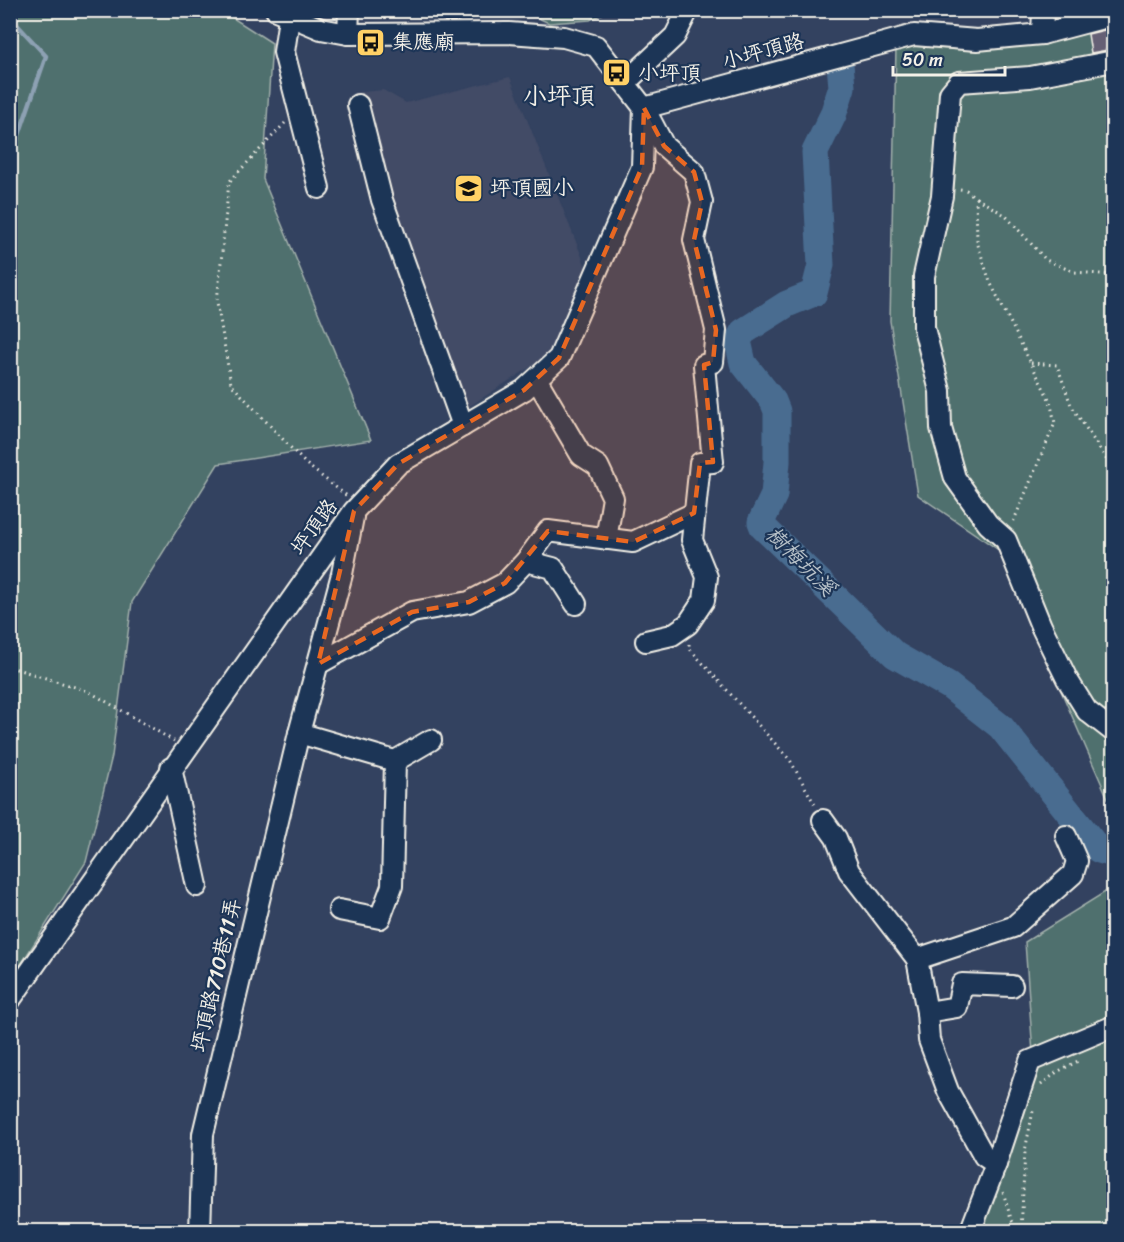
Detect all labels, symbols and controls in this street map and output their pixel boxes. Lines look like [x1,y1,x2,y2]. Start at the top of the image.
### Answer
street label: 小坪頂路 [718,22,808,80]
place label: 集應廟 [392,23,455,61]
bus stop icon: 集應廟 [355,26,387,58]
scale bar [893,39,1006,77]
text: 50 m [902,44,943,76]
place label: 小坪頂 [638,54,701,92]
bus stop icon: 小坪頂 [601,57,633,89]
district label: 小坪頂 [523,75,595,117]
place label: 坪頂國小 [490,169,574,207]
school or university icon: 坪頂國小 [453,172,485,204]
street label: 坪頂路 [280,490,348,564]
water label: 樹梅坑溪 [756,516,847,607]
street label: 坪頂路710巷11弄 [180,894,252,1056]

